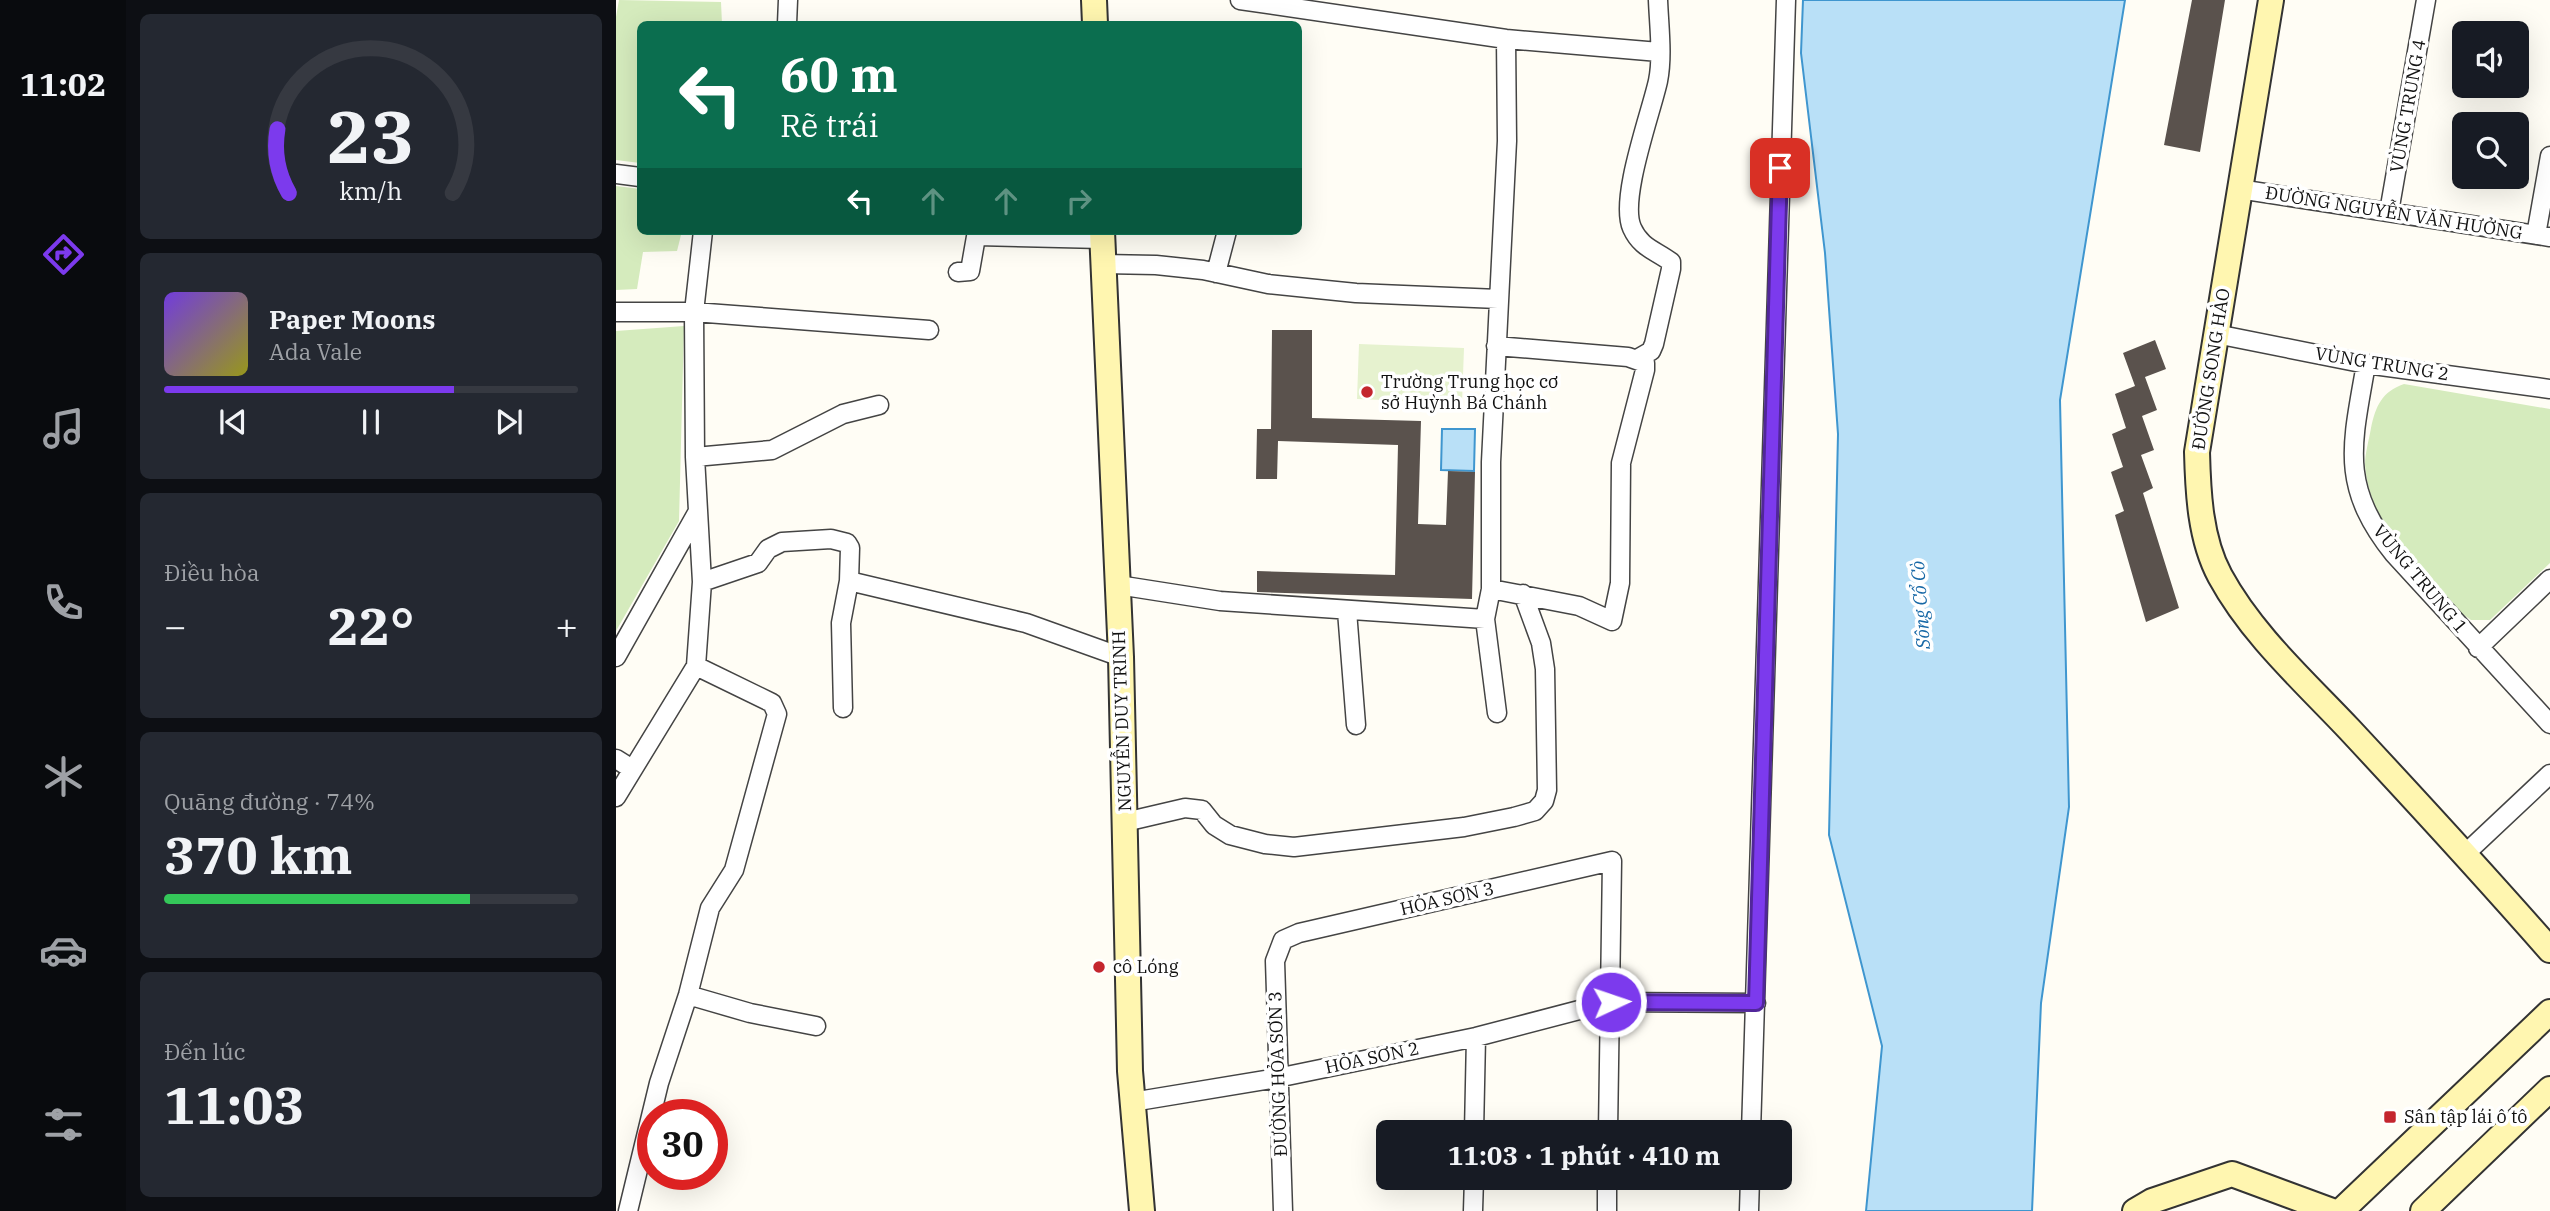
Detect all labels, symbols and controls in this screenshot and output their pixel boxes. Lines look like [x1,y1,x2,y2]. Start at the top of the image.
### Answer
map controls [2452,21,2529,189]
button: sound [2452,21,2529,98]
street label: VÙNG TRUNG 4 [2384,37,2431,174]
text: 60 m [780,42,898,105]
icon: left [665,49,756,140]
text: 11:02 [20,63,106,105]
text: 23 [327,88,415,183]
text: Rẽ trái [780,104,879,146]
button: search [2452,112,2529,189]
pin [1750,138,1810,198]
icon: arrive [1761,149,1799,187]
text: km/h [339,174,403,207]
street label: ĐƯỜNG NGUYỄN VĂN HƯỞNG [2264,179,2525,244]
icon: left [841,182,879,220]
icon: ahead [914,182,952,220]
icon: ahead [987,182,1025,220]
icon: right [1060,182,1098,220]
icon: directions [39,230,88,279]
street label: ĐƯỜNG SONG HÀO [2185,286,2235,451]
text: Paper Moons [269,302,436,336]
text: Ada Vale [269,336,362,366]
street label: VÙNG TRUNG 2 [2314,342,2451,385]
place label: Trường Trung học cơ sở Huỳnh Bá Chánh [1381,370,1558,414]
marker: Trường Trung học cơ sở Huỳnh Bá Chánh [1359,384,1375,400]
icon: previous [214,403,252,441]
icon: pause [352,403,390,441]
icon: next [490,403,528,441]
icon: music [39,404,88,453]
street label: VÙNG TRUNG 1 [2368,520,2473,638]
text: Điều hòa [164,557,260,587]
water label: Sông Cổ Cò [1905,560,1935,651]
icon: phone [39,578,88,627]
text: 22° [328,592,414,659]
text: − [164,601,187,650]
text: + [555,601,578,650]
street label: NGUYỄN DUY TRINH [1105,630,1136,812]
icon: climate [39,752,88,801]
text: Quãng đường · 74% [164,786,375,816]
text: 370 km [164,821,353,888]
street label: HỎA SƠN 3 [1398,877,1496,920]
icon: car [39,926,88,975]
place label: cô Lóng [1113,955,1179,978]
marker: cô Lóng [1091,959,1107,975]
position arrow [1574,965,1648,1039]
street label: ĐƯỜNG HỎA SƠN 3 [1262,991,1292,1157]
text: Đến lúc [164,1036,246,1066]
street label: HỎA SƠN 2 [1323,1036,1421,1079]
text: 11:03 [164,1071,305,1138]
speed limit sign: 30 [637,1099,728,1190]
icon: filters [39,1100,88,1149]
place label: Sân tập lái ô tô [2404,1105,2527,1128]
marker: Sân tập lái ô tô [2382,1109,2398,1125]
text: 11:03 · 1 phút · 410 m [1448,1138,1720,1172]

